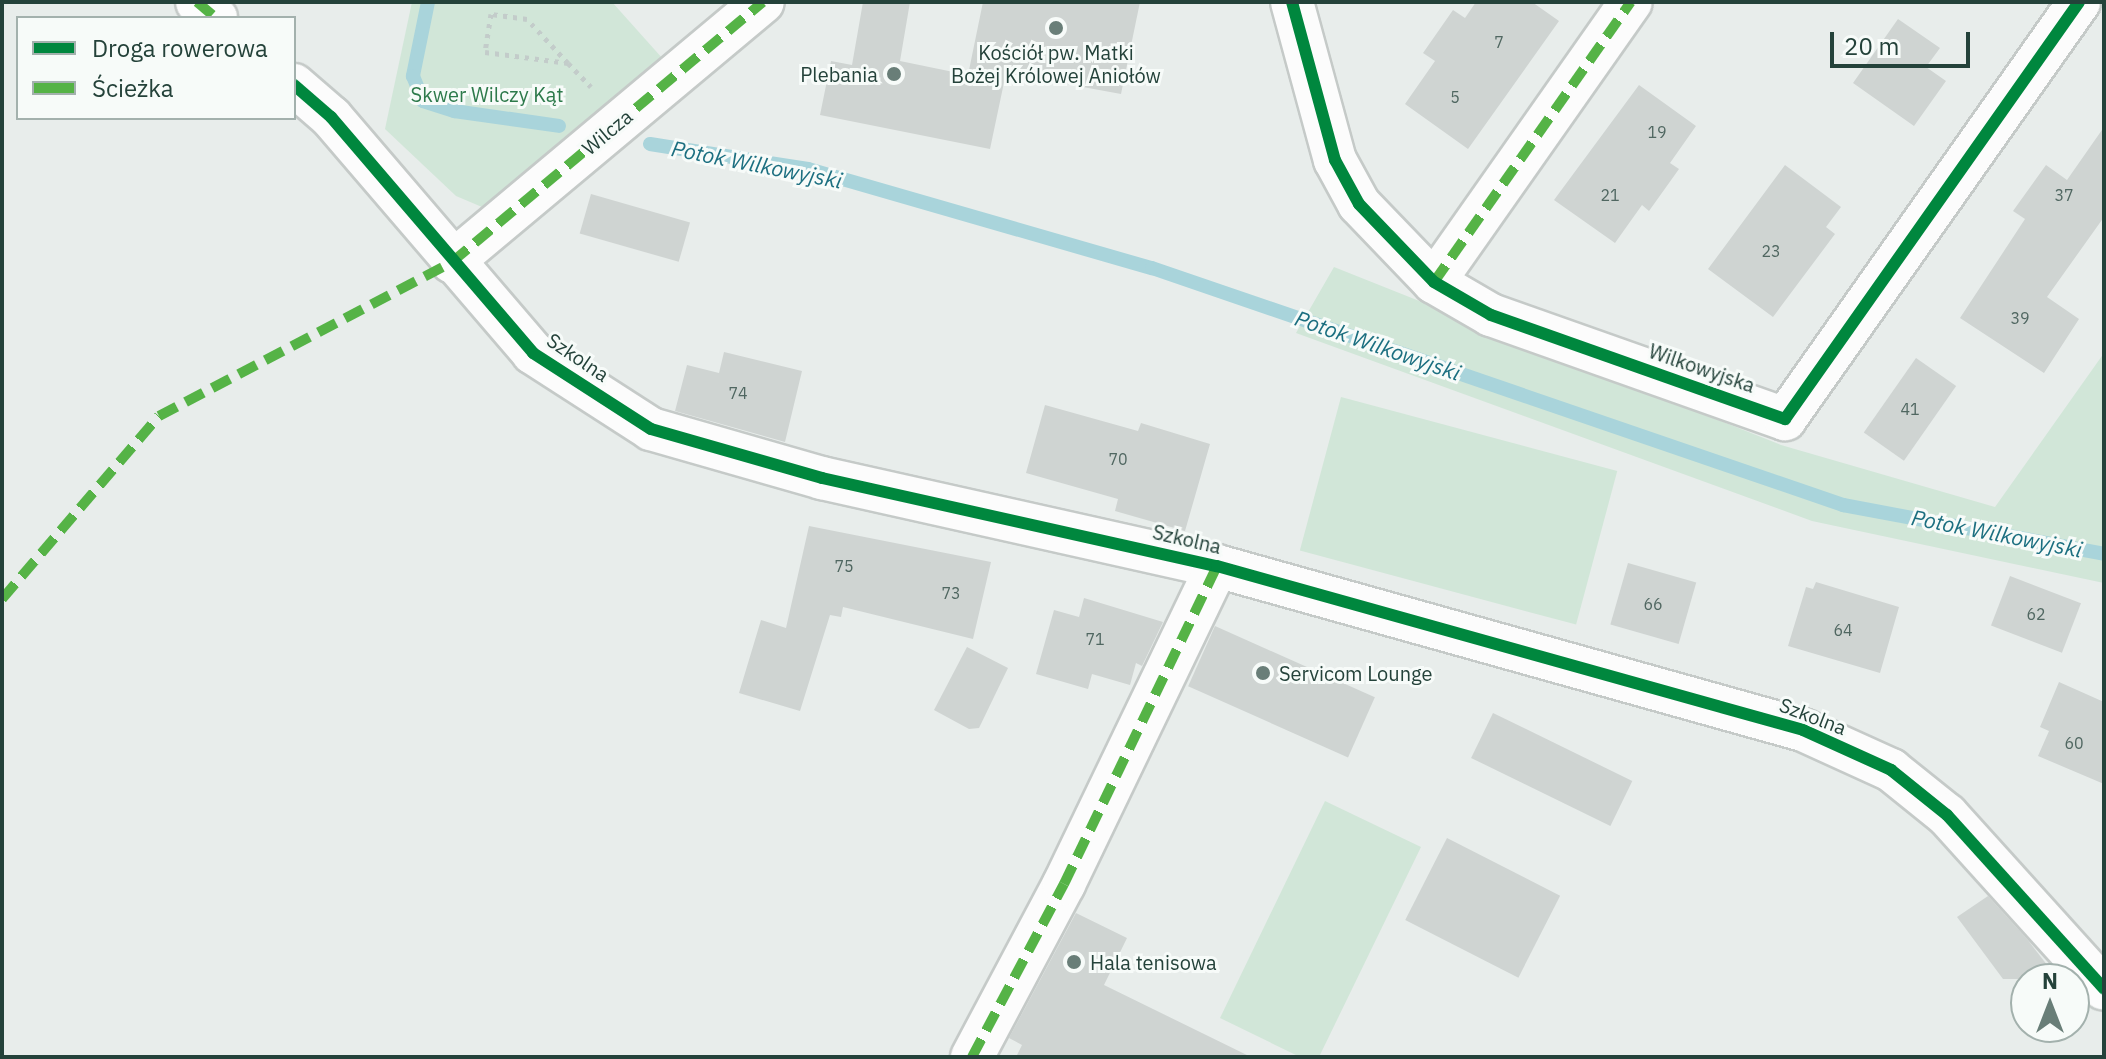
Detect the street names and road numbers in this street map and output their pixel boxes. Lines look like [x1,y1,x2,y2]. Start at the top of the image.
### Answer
street label: Wilcza [577,104,637,160]
street label: Szkolna [542,328,614,386]
street label: Wilkowyjska [1646,339,1758,397]
street label: Szkolna [1150,519,1224,559]
street label: Szkolna [1776,692,1850,740]

